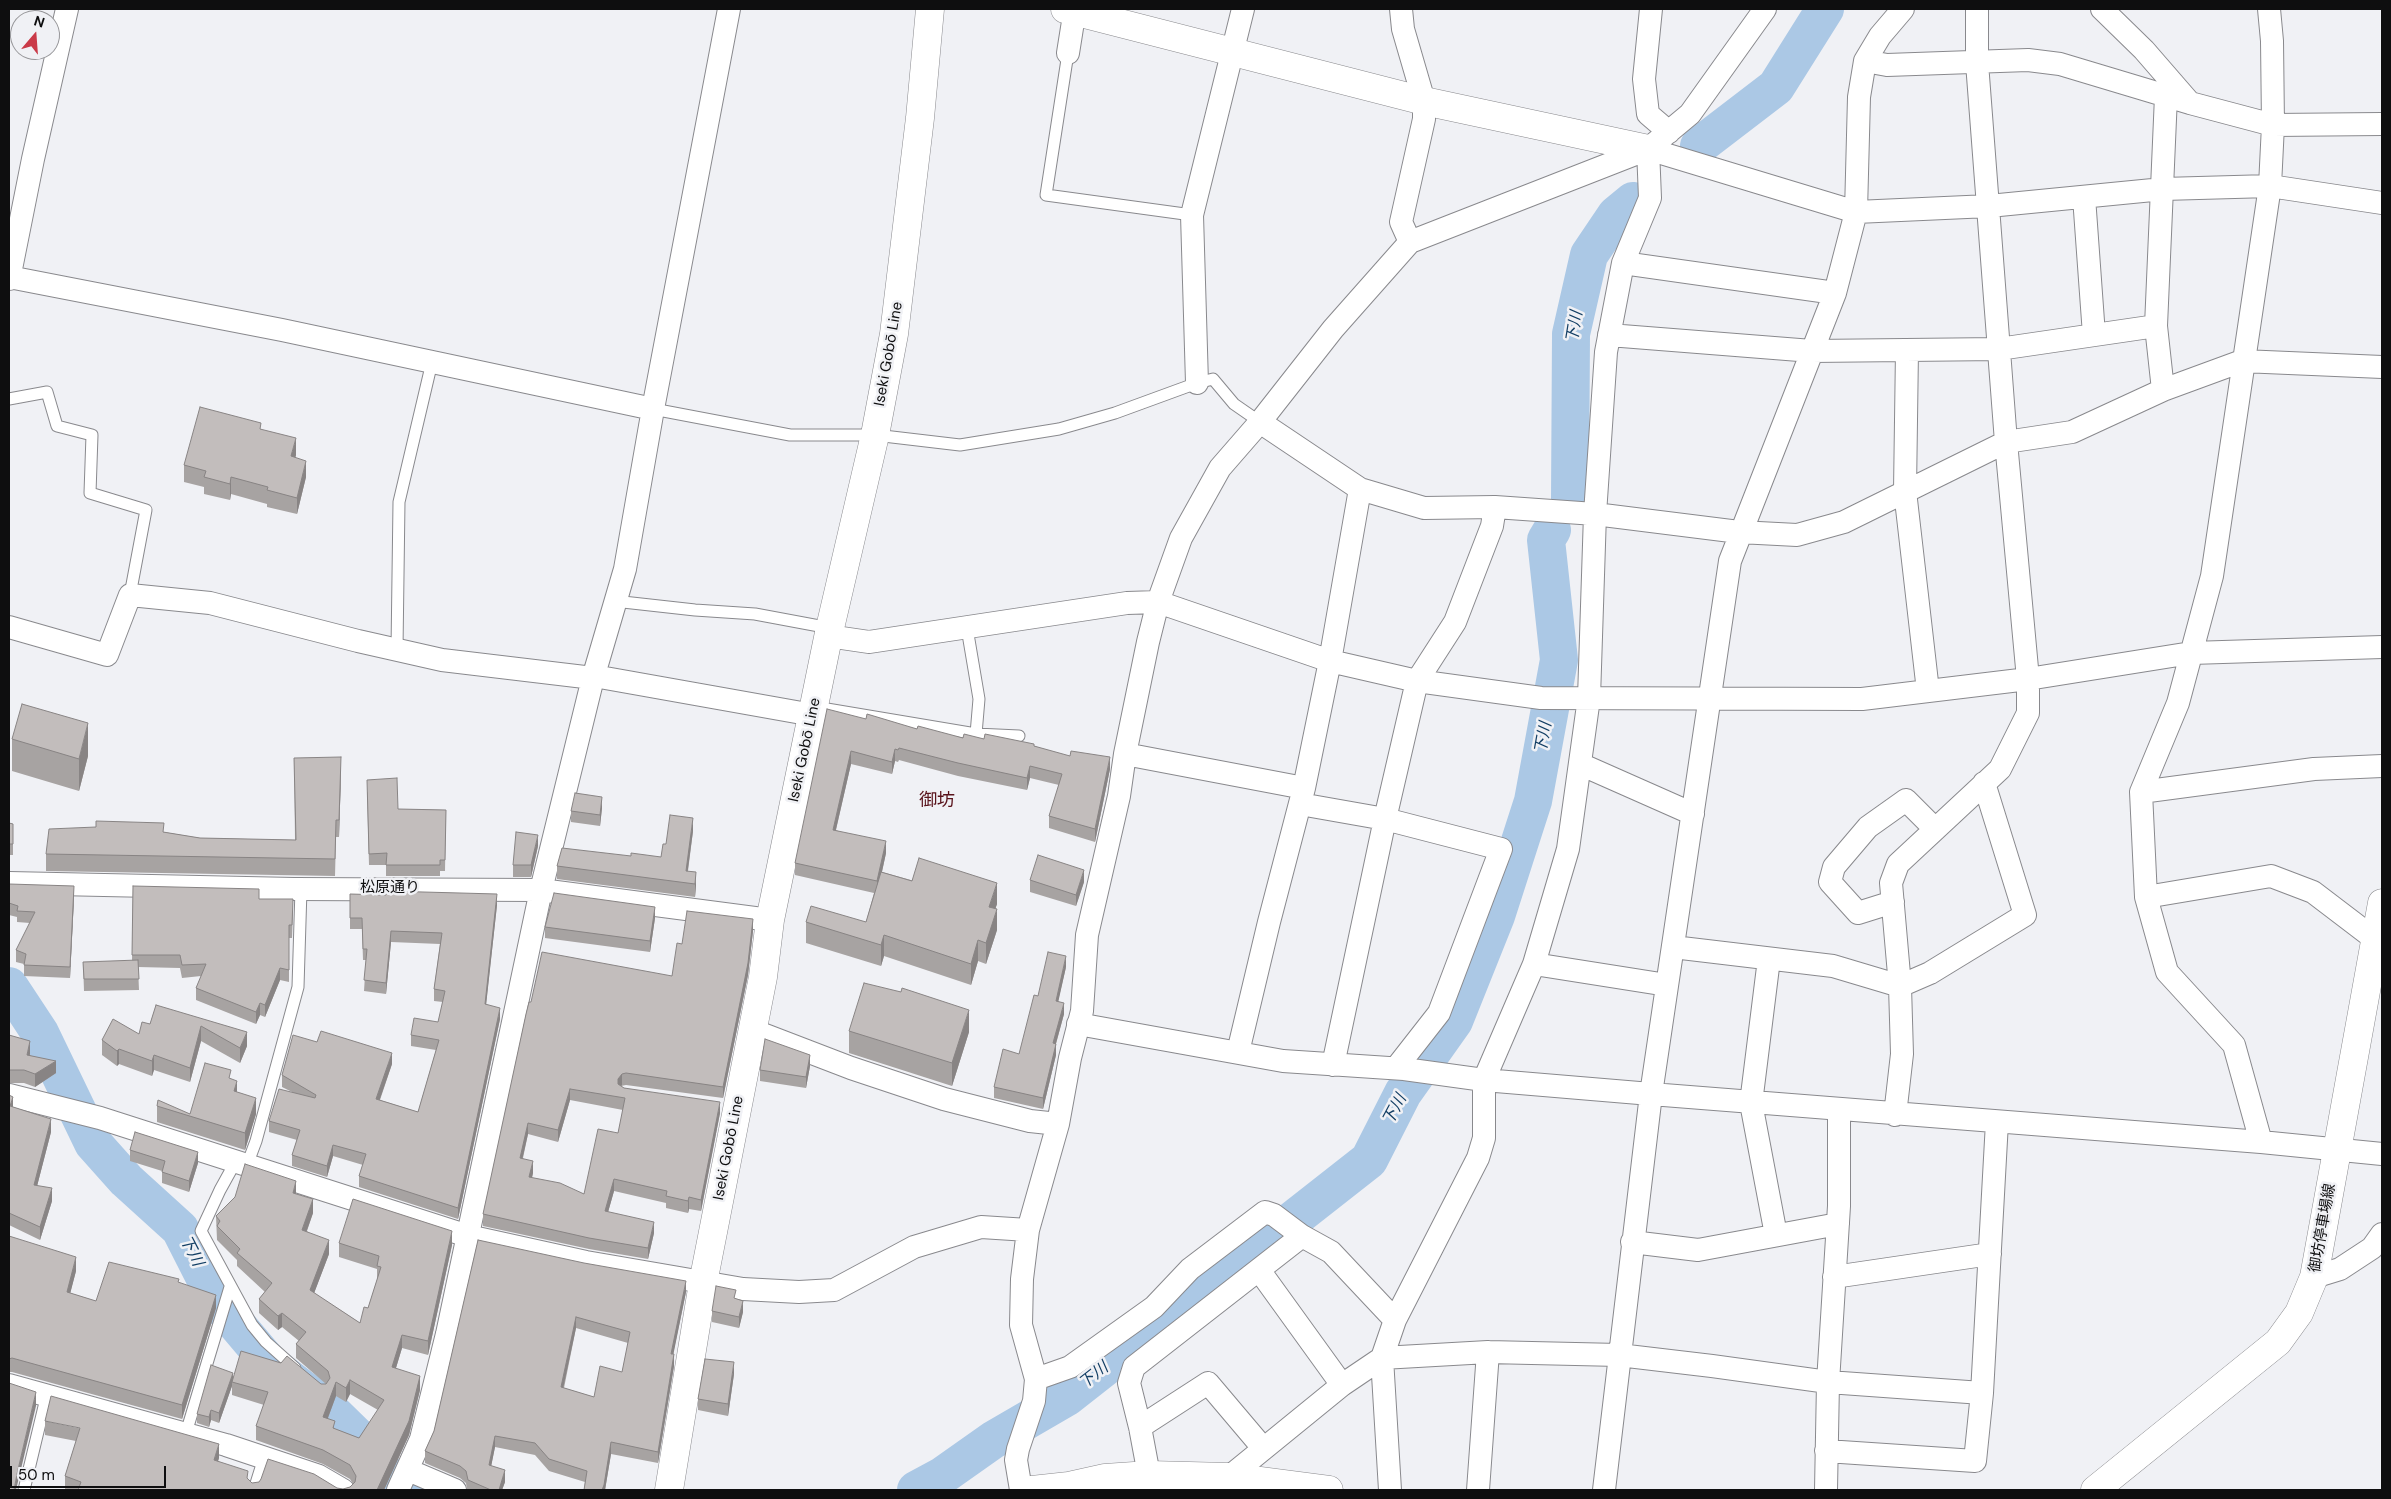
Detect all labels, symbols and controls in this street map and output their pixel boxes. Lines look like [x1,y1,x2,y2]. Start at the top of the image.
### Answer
north arrow [10,10,60,60]
text: N [32,12,47,32]
street label: Iseki Gobō Line [871,300,907,408]
water label: 下川 [1563,310,1587,344]
street label: Iseki Gobō Line [785,696,825,804]
water label: 下川 [1532,721,1556,755]
district label: 御坊 [919,790,955,812]
street label: 松原通り [360,879,420,897]
water label: 下川 [1379,1091,1411,1129]
street label: Iseki Gobō Line [710,1094,748,1202]
street label: 御坊停車場線 [2306,1182,2340,1274]
water label: 下川 [175,1232,207,1270]
water label: 下川 [1075,1359,1113,1393]
scale bar [12,1456,169,1488]
text: 50 m [18,1465,55,1485]

